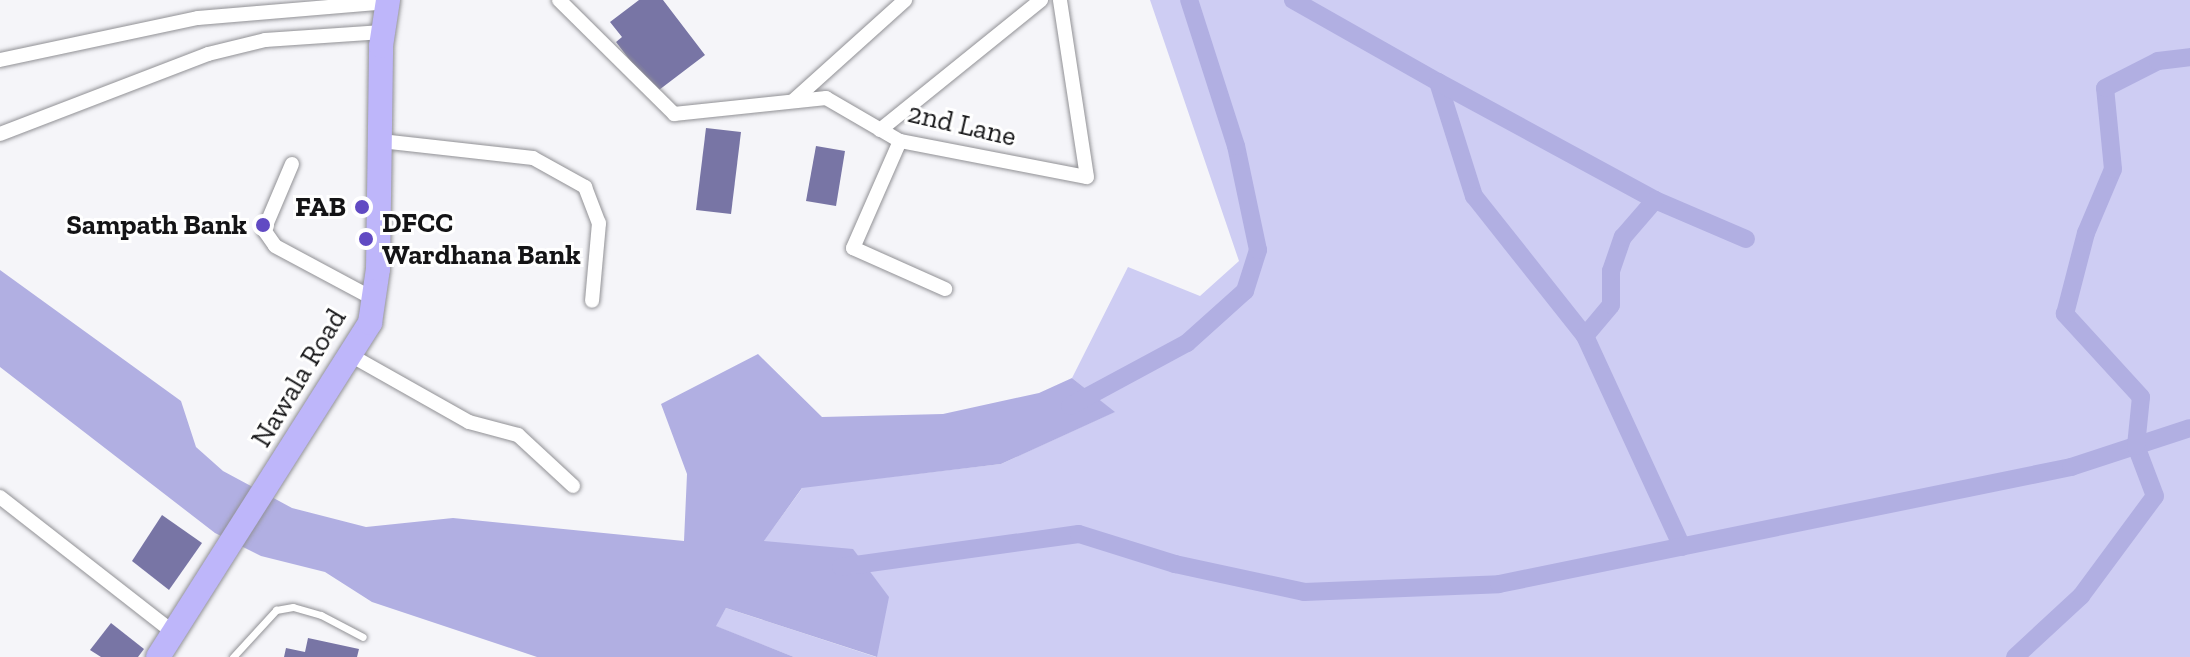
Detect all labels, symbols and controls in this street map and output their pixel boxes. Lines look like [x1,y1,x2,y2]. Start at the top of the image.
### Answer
street label: 2nd Lane [905,96,1019,154]
place label: FAB [295,190,346,224]
marker: FAB [353,198,371,216]
place label: DFCC Wardhana Bank [382,206,581,272]
place label: Sampath Bank [66,208,247,242]
marker: Sampath Bank [254,216,272,234]
marker: DFCC Wardhana Bank [357,230,375,248]
street label: Nawala Road [245,303,353,453]

